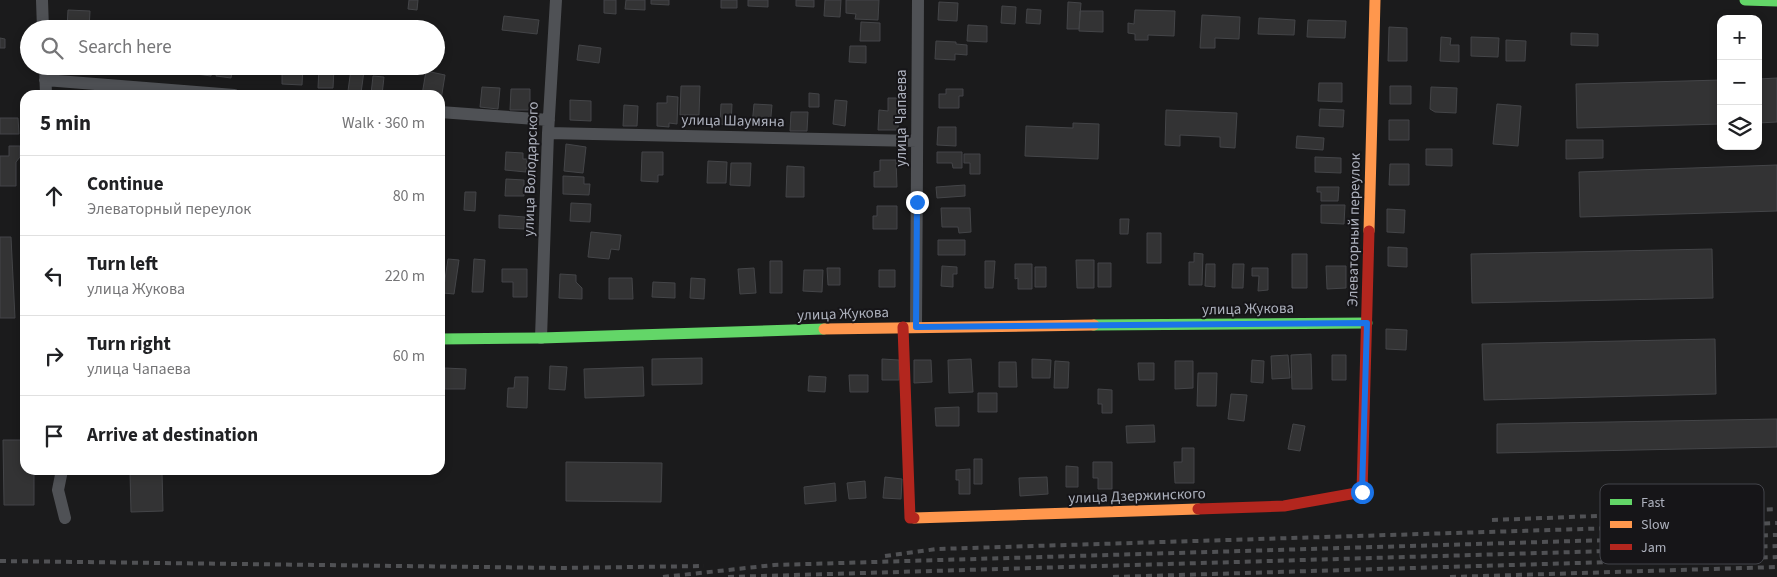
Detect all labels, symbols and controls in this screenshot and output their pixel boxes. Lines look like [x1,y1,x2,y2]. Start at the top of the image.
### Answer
map controls [1717,15,1762,150]
button: + [1717,15,1762,60]
search box [20,20,445,75]
icon: search [38,34,66,62]
text: Search here [78,34,172,61]
button: − [1717,60,1762,105]
street label: улица Чапаева [891,69,912,167]
street label: улица Володарского [518,101,544,237]
button: layers [1717,105,1762,150]
text: 5 min [40,108,91,138]
street label: улица Шаумяна [681,110,785,132]
text: Walk · 360 m [342,112,425,134]
street label: Элеваторный переулок [1342,152,1366,307]
text: Continue [87,171,164,198]
icon: ahead [40,182,68,210]
text: 80 m [393,185,425,207]
route end [906,191,929,214]
text: Элеваторный переулок [87,198,251,220]
text: Turn left [87,251,158,278]
icon: left [40,262,68,290]
text: 220 m [385,265,425,287]
text: улица Жукова [87,278,185,300]
street label: улица Жукова [1202,298,1294,320]
street label: улица Жукова [797,302,889,326]
text: Turn right [87,331,171,358]
icon: right [40,342,68,370]
text: 60 m [393,345,425,367]
text: улица Чапаева [87,358,191,380]
icon: arrive [40,422,68,450]
text: Arrive at destination [87,422,258,449]
route start [1351,481,1374,504]
street label: улица Дзержинского [1068,483,1206,509]
legend [1600,484,1764,564]
text: Fast [1641,493,1665,513]
text: Slow [1641,515,1670,535]
text: Jam [1641,538,1666,558]

